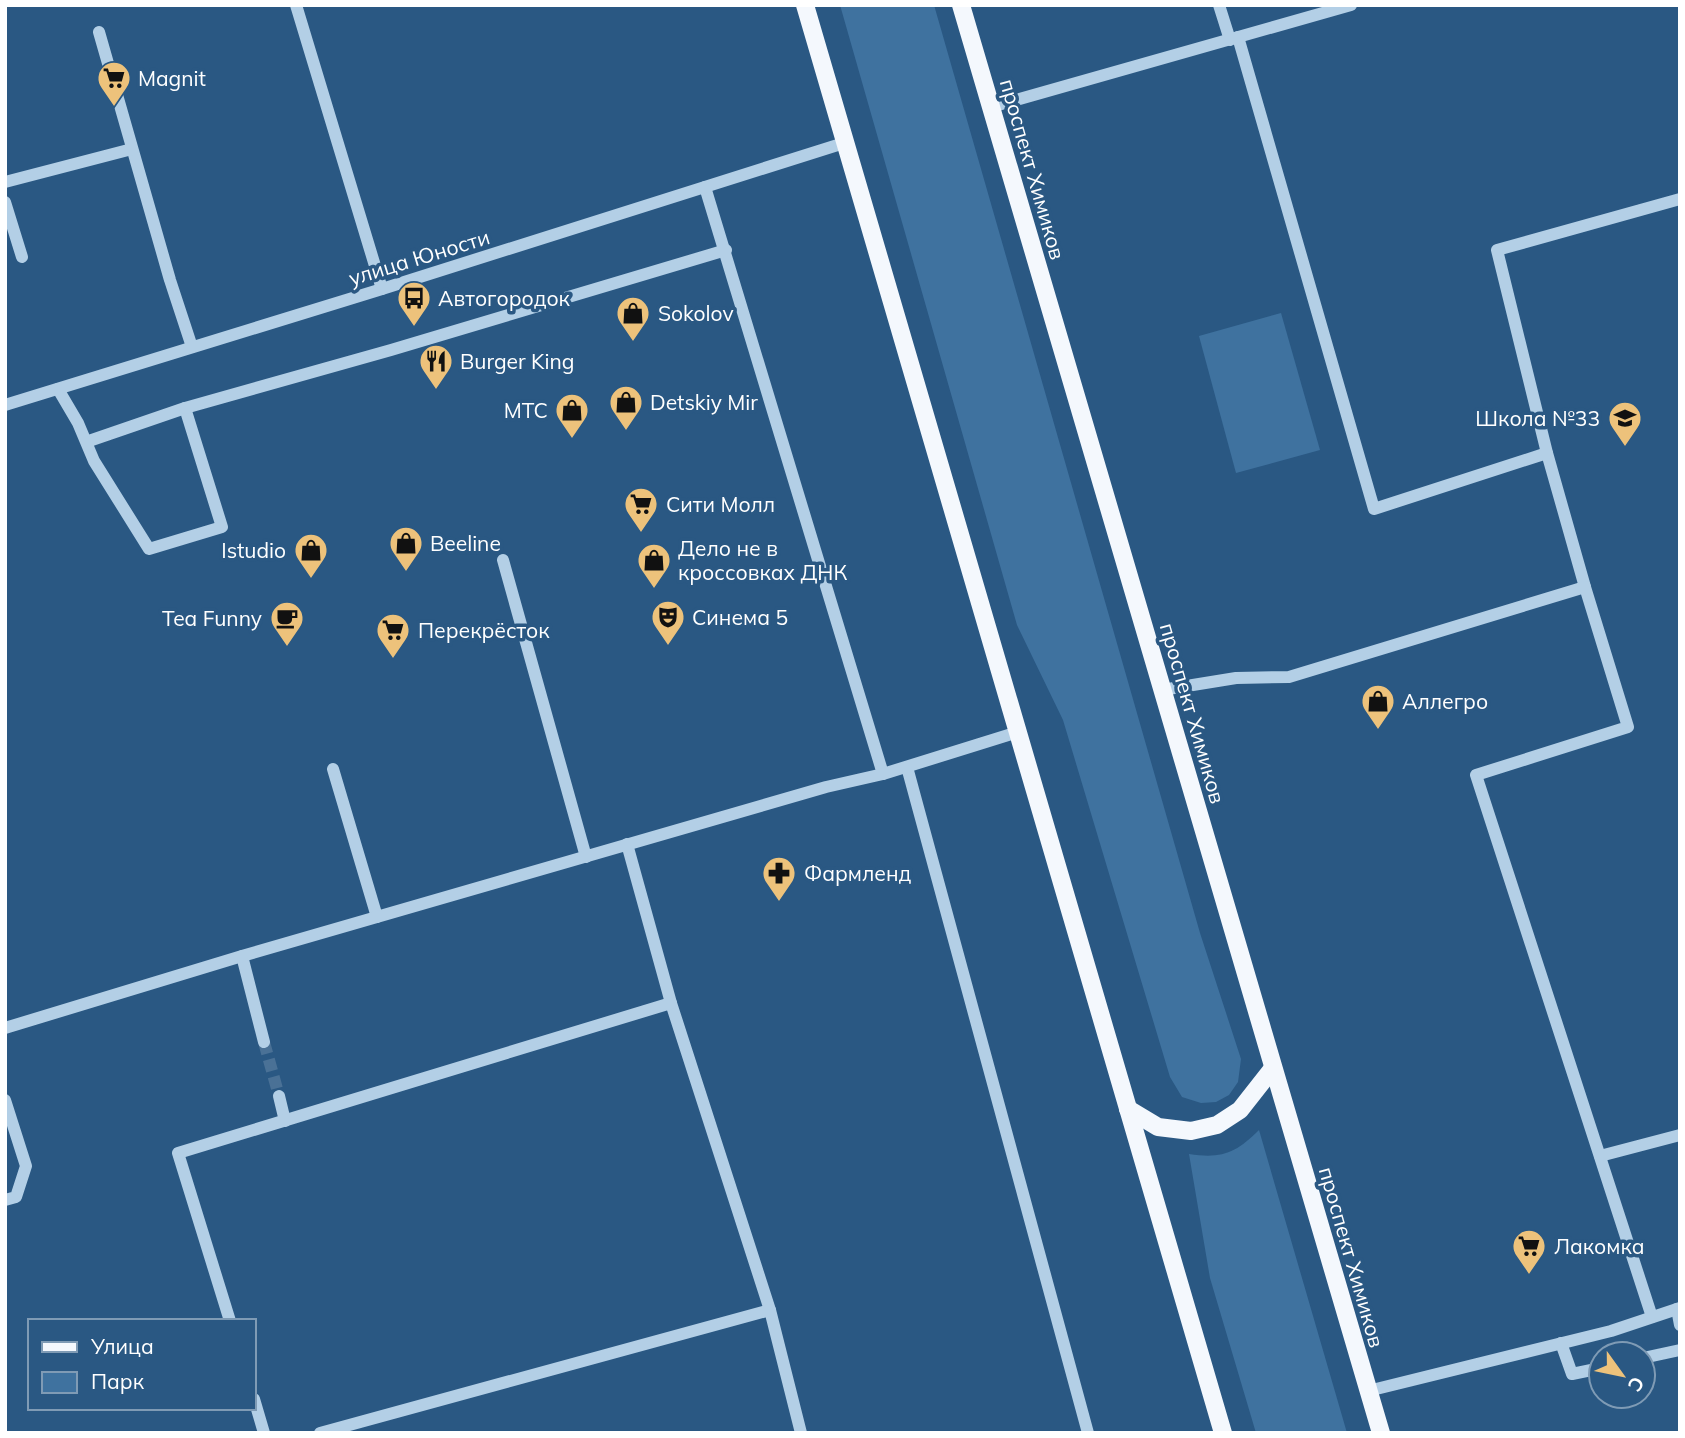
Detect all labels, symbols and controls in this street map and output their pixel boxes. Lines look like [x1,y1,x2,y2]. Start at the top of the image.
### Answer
supermarket icon: Magnit [95,59,133,108]
place label: Magnit [138,65,206,91]
street label: проспект Химиков [995,76,1071,262]
street label: улица Юности [345,223,493,291]
bus stop icon: Автогородок [395,279,433,328]
place label: Автогородок [438,285,571,311]
shop icon: Sokolov [614,294,652,343]
place label: Sokolov [658,300,734,326]
restaurant icon: Burger King [417,342,455,391]
place label: Burger King [460,348,574,374]
shop icon: Detskiy Mir [607,383,645,432]
place label: Detskiy Mir [650,389,758,415]
shop icon: МТС [553,391,591,440]
place label: МТС [504,397,548,423]
school or university icon: Школа №33 [1606,399,1644,448]
place label: Школа №33 [1475,405,1600,431]
supermarket icon: Сити Молл [622,485,660,534]
place label: Сити Молл [666,491,775,517]
shop icon: Beeline [387,524,425,573]
place label: Beeline [430,530,501,556]
shop icon: Istudio [292,531,330,580]
place label: Дело не в кроссовках ДНК [678,535,847,585]
place label: Istudio [221,537,286,563]
shop icon: Дело не в кроссовках ДНК [635,541,673,590]
theatre icon: Синема 5 [649,598,687,647]
cafe icon: Tea Funny [268,599,306,648]
place label: Синема 5 [692,604,788,630]
place label: Tea Funny [162,605,262,631]
supermarket icon: Перекрёсток [374,611,412,660]
place label: Перекрёсток [418,617,550,643]
street label: проспект Химиков [1155,620,1231,806]
shop icon: Аллегро [1359,682,1397,731]
place label: Аллегро [1402,688,1488,714]
pharmacy icon: Фармленд [760,854,798,903]
place label: Фармленд [804,860,911,886]
street label: проспект Химиков [1314,1164,1390,1350]
supermarket icon: Лакомка [1510,1227,1548,1276]
place label: Лакомка [1554,1233,1645,1259]
legend [28,1319,256,1410]
text: Улица [90,1333,154,1359]
north arrow [1587,1340,1657,1410]
text: Парк [91,1368,145,1394]
text: С [1623,1372,1650,1396]

